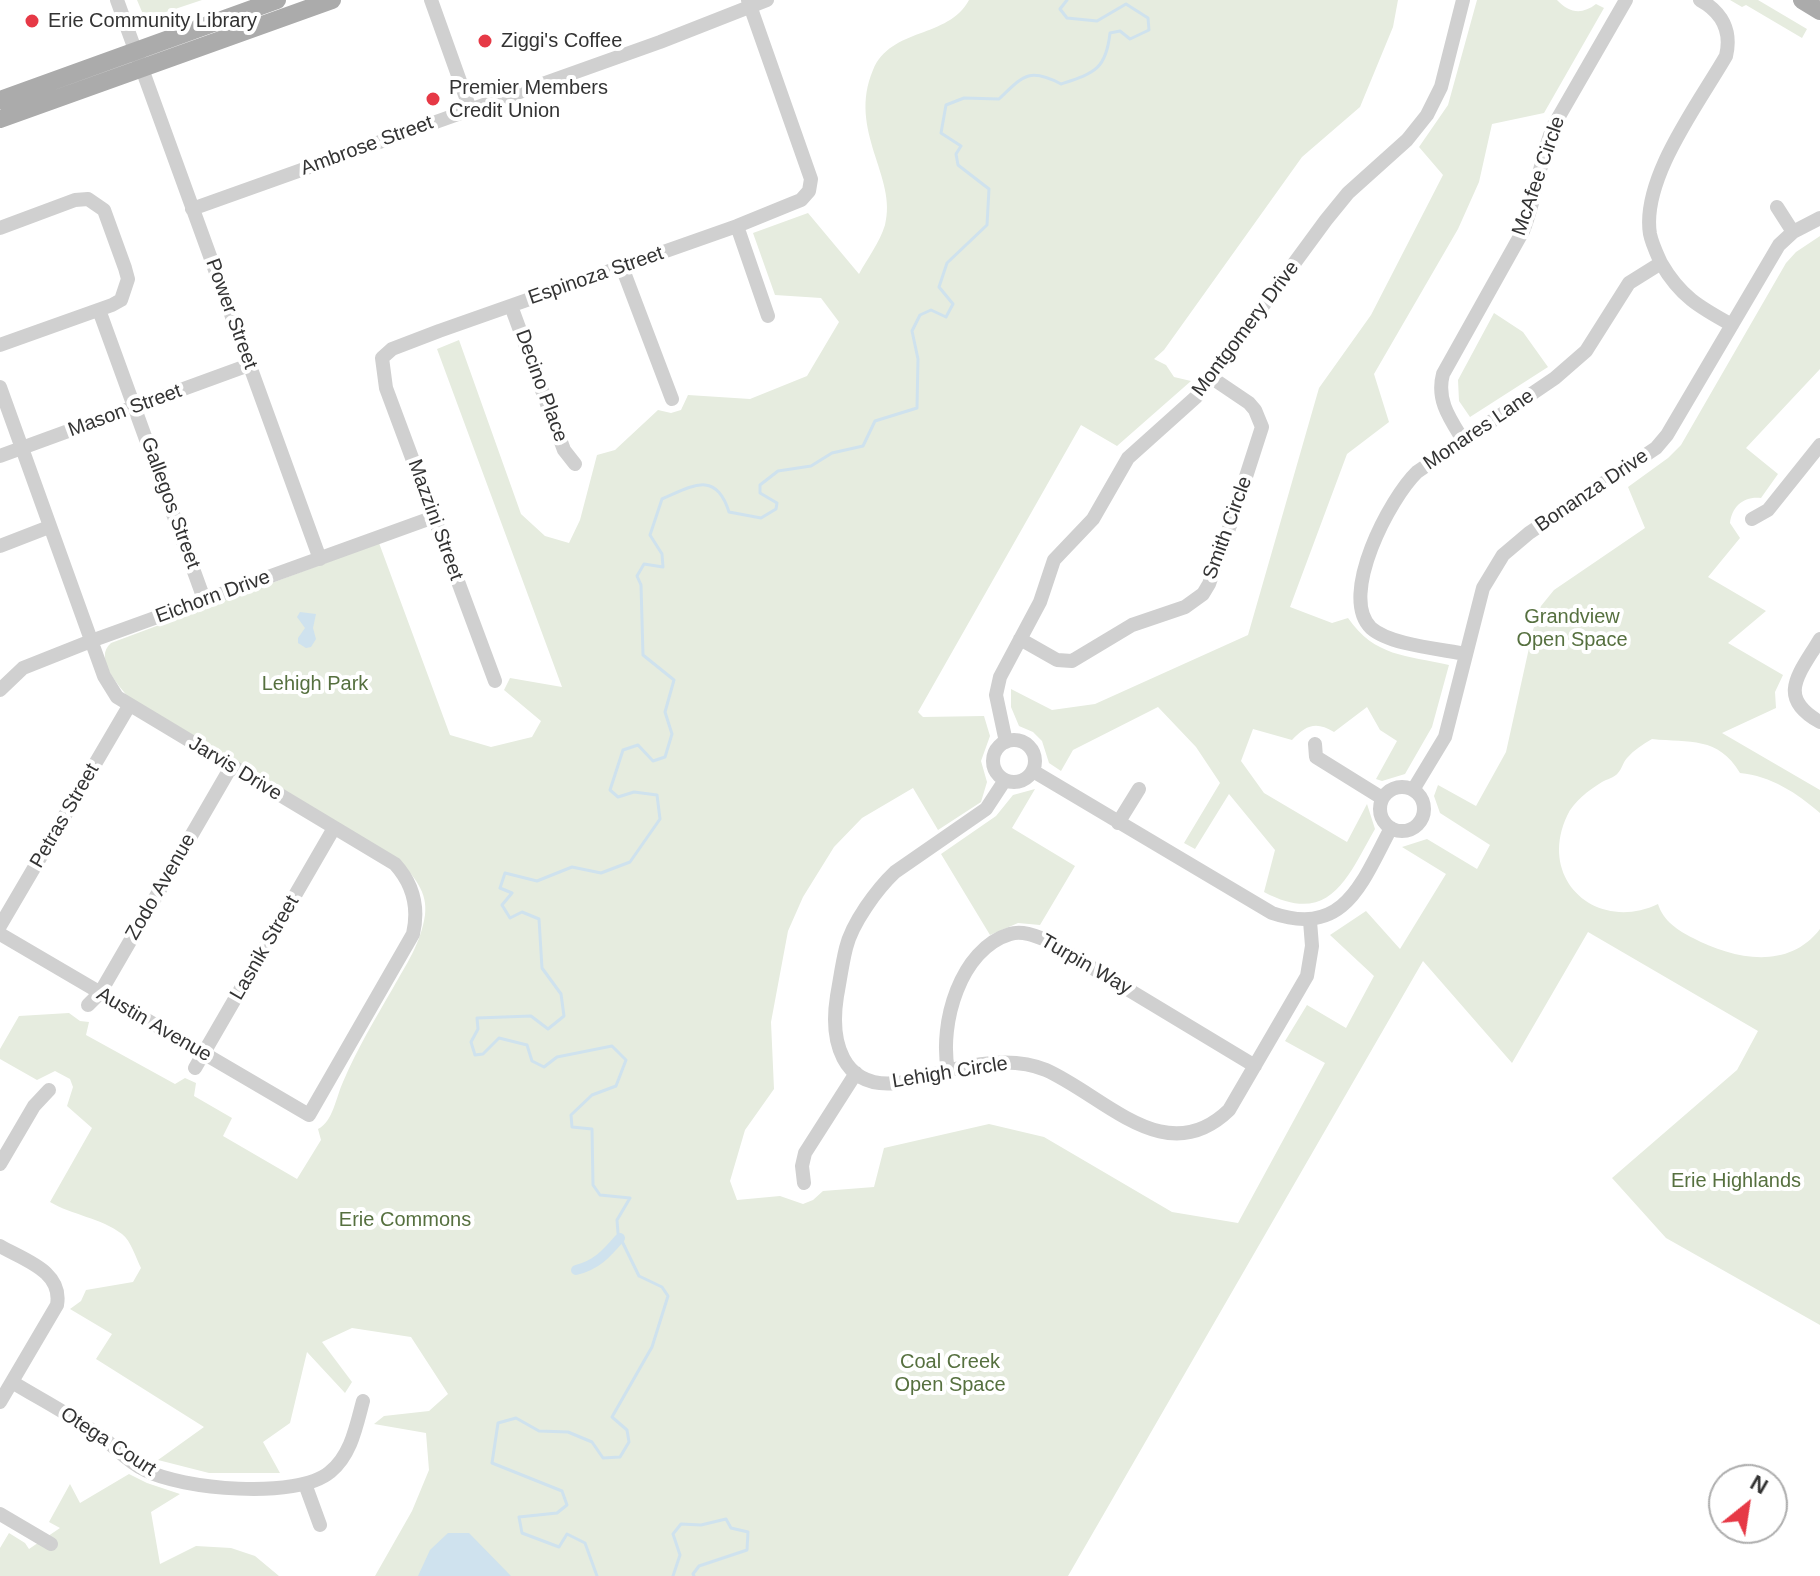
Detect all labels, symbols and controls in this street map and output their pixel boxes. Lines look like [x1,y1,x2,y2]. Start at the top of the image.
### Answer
place label: Erie Community Library [48,9,257,33]
marker: Erie Community Library [23,12,41,30]
place label: Ziggi's Coffee [501,29,622,53]
marker: Ziggi's Coffee [476,32,494,50]
place label: Premier Members Credit Union [449,76,608,123]
marker: Premier Members Credit Union [424,90,442,108]
street label: Ambrose Street [298,111,436,181]
street label: McAfee Circle [1507,113,1571,239]
street label: Espinoza Street [525,242,667,310]
street label: Power Street [200,256,262,372]
street label: Montgomery Drive [1187,257,1305,401]
street label: Decino Place [510,327,572,445]
street label: Mason Street [65,379,185,443]
street label: Monares Lane [1419,384,1539,476]
street label: Gallegos Street [135,434,205,572]
street label: Bonanza Drive [1531,444,1653,538]
street label: Mazzini Street [402,456,468,584]
street label: Smith Circle [1198,473,1258,583]
street label: Eichorn Drive [152,565,274,629]
park label: Grandview Open Space [1516,605,1628,652]
park label: Lehigh Park [262,672,368,696]
street label: Jarvis Drive [184,732,286,806]
street label: Petras Street [25,759,105,873]
street label: Zodo Avenue [121,830,201,944]
street label: Lasnik Street [225,891,305,1005]
street label: Turpin Way [1036,929,1136,1001]
street label: Austin Avenue [92,982,216,1068]
street label: Lehigh Circle [890,1052,1010,1094]
park label: Erie Highlands [1671,1169,1801,1193]
park label: Erie Commons [339,1208,471,1232]
park label: Coal Creek Open Space [894,1350,1006,1397]
street label: Otega Court [56,1402,160,1482]
north arrow [1708,1464,1788,1544]
text: N [1746,1470,1772,1499]

